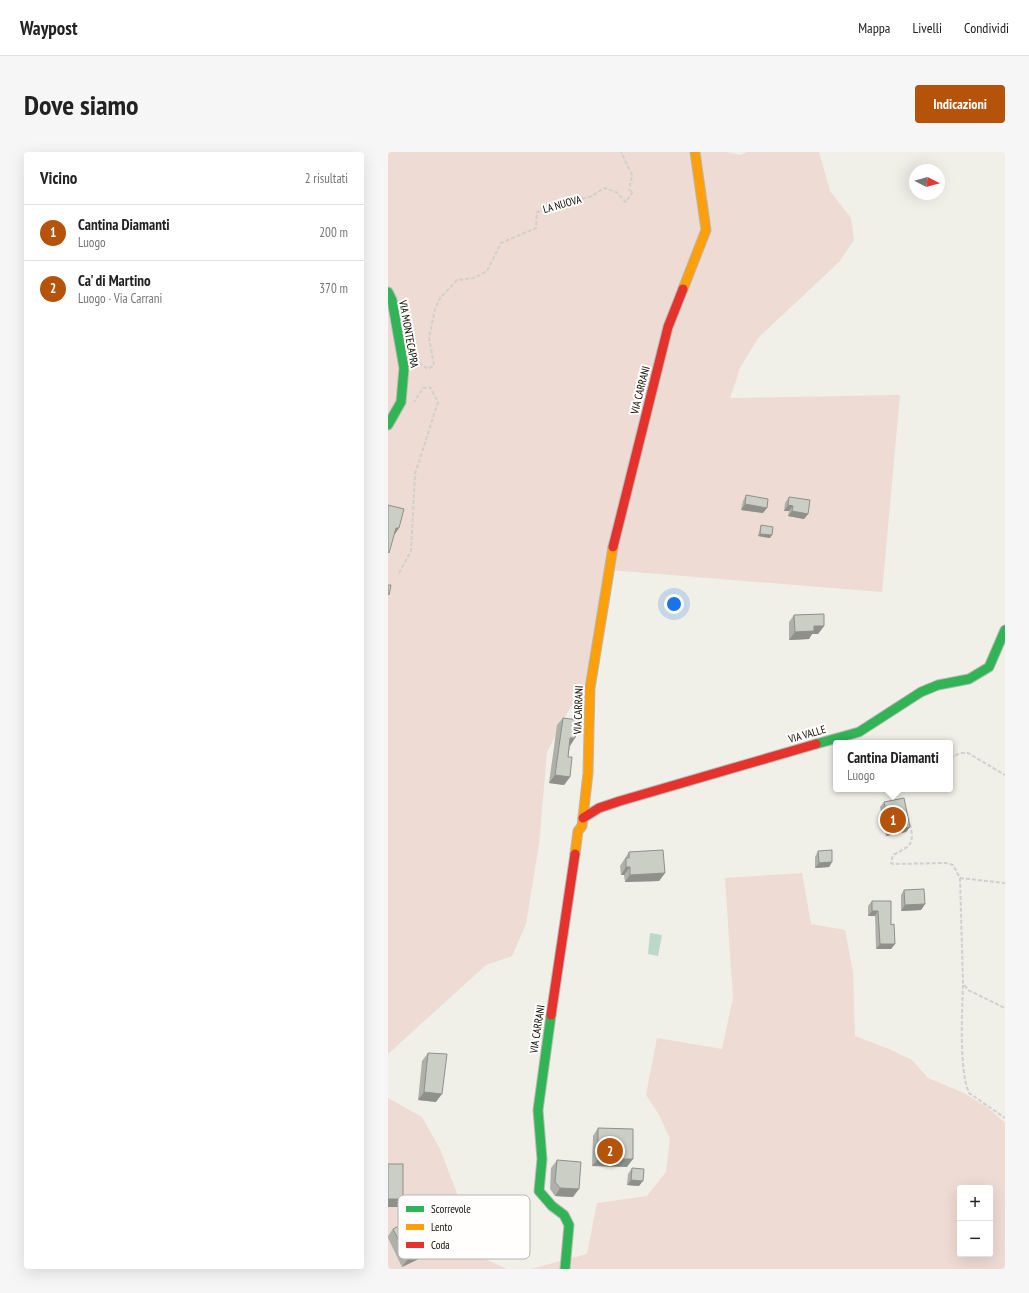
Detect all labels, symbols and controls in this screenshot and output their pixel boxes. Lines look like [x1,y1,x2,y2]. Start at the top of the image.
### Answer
text: Waypost [20,16,77,40]
text: Mappa [858,19,890,37]
text: Livelli [912,19,942,37]
text: Condividi [964,19,1009,37]
button: Indicazioni [915,85,1005,123]
text: Dove siamo [24,86,139,123]
north arrow [909,164,945,200]
text: Vicino [40,167,77,189]
text: 2 risultati [305,170,348,187]
street label: LA NUOVA [541,192,583,216]
text: Cantina Diamanti [78,215,170,234]
text: 1 [50,224,56,241]
text: 200 m [319,224,348,241]
text: Luogo [78,234,106,251]
text: Ca' di Martino [78,271,151,290]
text: 2 [50,280,56,297]
text: 370 m [319,280,348,297]
text: Luogo · Via Carrani [78,290,162,307]
street label: VIA MONTECAPRA [396,298,422,370]
street label: VIA CARRANI [627,365,653,416]
your location [664,594,684,614]
street label: VIA CARRANI [570,685,586,736]
street label: VIA VALLE [786,722,828,746]
popup [833,740,953,792]
text: Cantina Diamanti [847,748,939,767]
text: Luogo [847,767,875,784]
pin: 1 [880,805,906,835]
street label: VIA CARRANI [526,1004,548,1055]
pin: 2 [597,1136,623,1166]
map controls [957,1185,993,1257]
button: + [957,1185,993,1221]
legend [398,1195,530,1259]
text: Scorrevole [431,1202,471,1216]
text: Lento [431,1220,452,1234]
button: − [957,1221,993,1257]
text: Coda [431,1238,450,1252]

